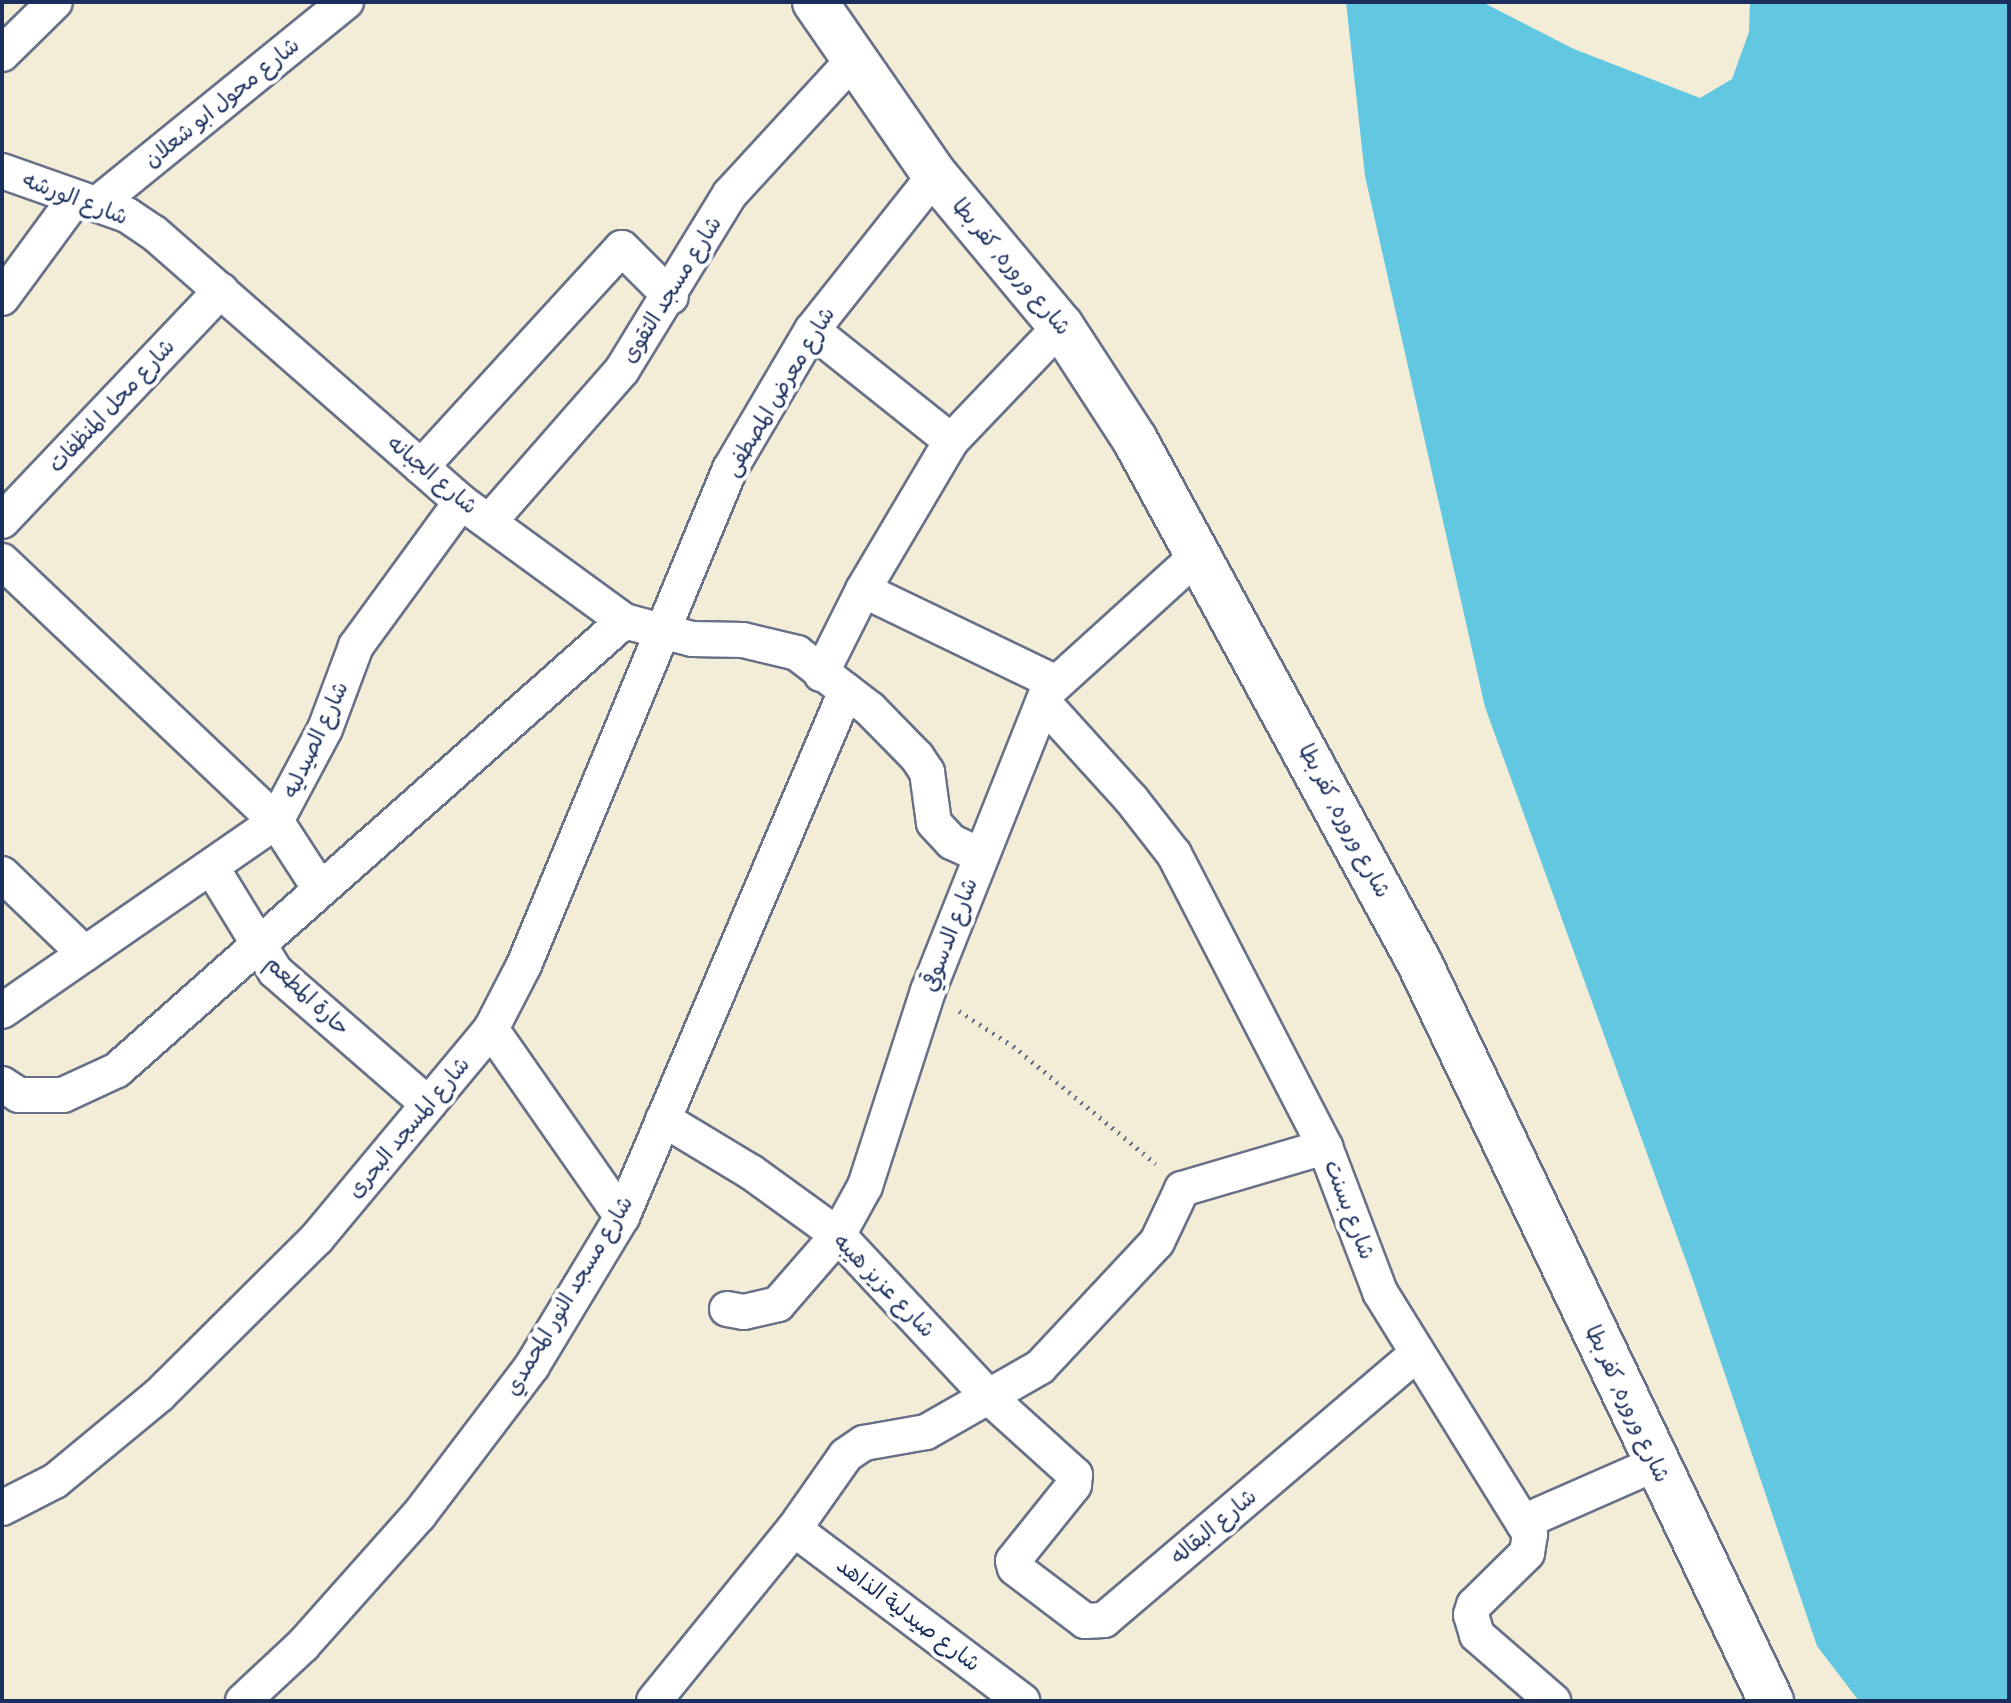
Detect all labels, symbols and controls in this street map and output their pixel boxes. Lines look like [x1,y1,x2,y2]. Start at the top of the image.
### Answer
street label: شارع محول ابو شعلان [139,32,305,174]
street label: شارع الورشه [19,167,131,231]
street label: شارع وروره, كفر بطا [946,193,1076,341]
street label: شارع مسجد التقوى [616,212,728,368]
street label: شارع معرض المصطفى [719,303,841,481]
street label: شارع محل المنظفات [43,334,181,478]
street label: شارع الجبانه [382,430,482,520]
street label: شارع الصيدليه [278,678,354,802]
street label: شارع وروره, كفر بطا [1292,740,1396,902]
street label: شارع الدسوقي [916,875,984,995]
street label: حارة المطعم [259,950,355,1042]
street label: شارع المسجد البحرى [342,1052,476,1204]
street label: شارع بسنت [1318,1157,1380,1263]
street label: شارع مسجد النور المحمدي [499,1192,639,1400]
street label: شارع عزيز هيبه [828,1229,940,1343]
street label: شارع وروره, كفر بطا [1579,1321,1675,1487]
street label: شارع البقاله [1166,1484,1262,1570]
street label: شارع صيدلية الذاهد [831,1552,985,1678]

